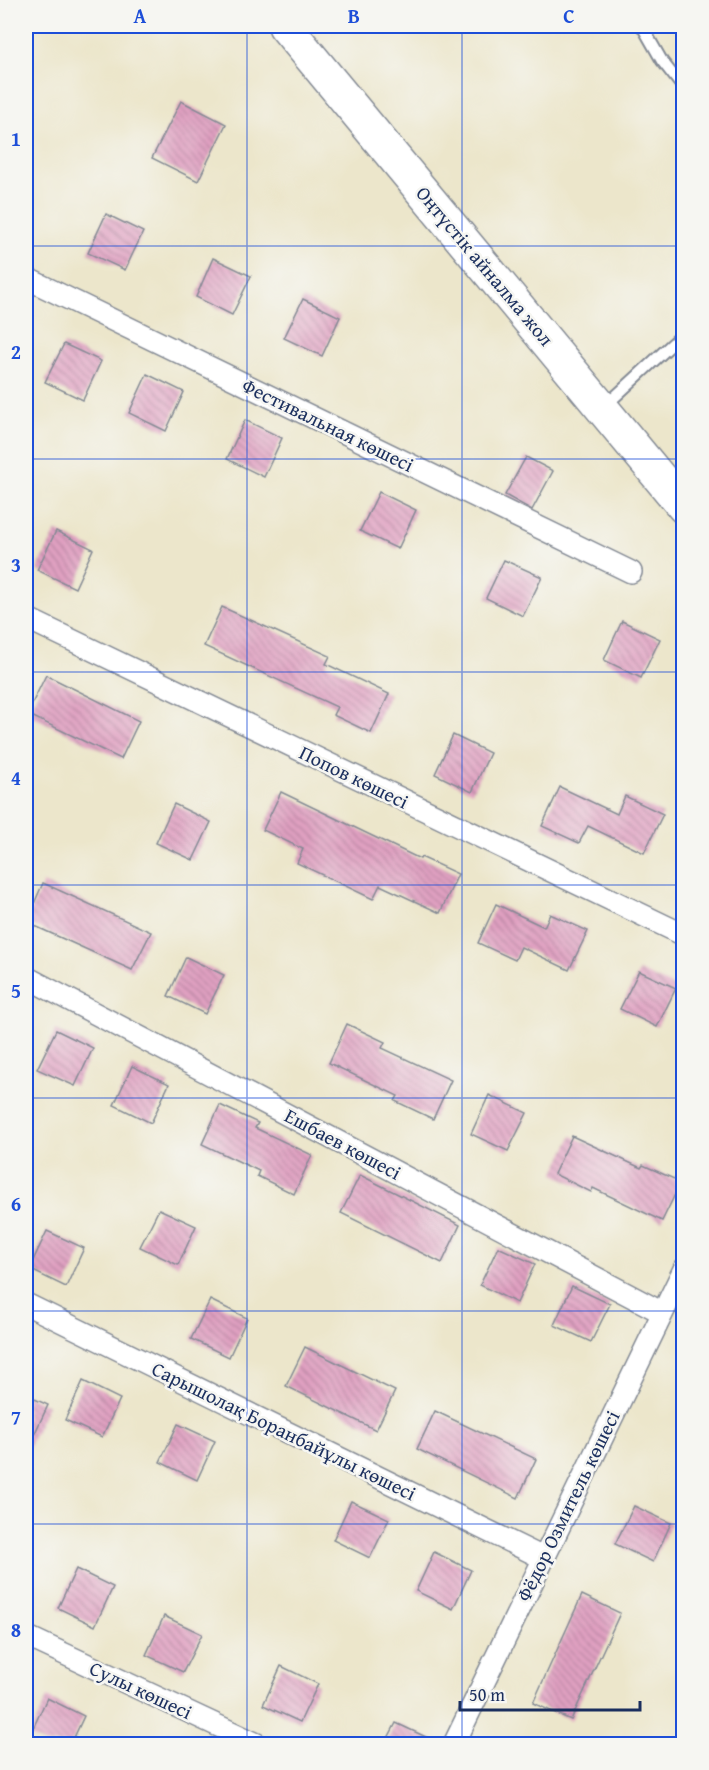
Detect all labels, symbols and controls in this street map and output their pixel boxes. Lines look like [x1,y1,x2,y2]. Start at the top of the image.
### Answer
text: A [134,1,147,30]
text: B [348,1,360,30]
text: C [563,1,575,30]
text: 1 [11,124,21,153]
street label: Оңтүстік айналма жол [410,179,561,352]
text: 2 [11,337,21,366]
street label: Фестивальная көшесі [237,370,419,479]
text: 3 [11,550,21,579]
street label: Попов көшесі [295,738,414,816]
text: 4 [11,763,21,792]
text: 5 [11,976,21,1005]
street label: Ешбаев көшесі [280,1101,407,1187]
text: 6 [11,1189,21,1218]
street label: Сарышолақ Боранбайұлы көшесі [147,1354,422,1507]
text: 7 [11,1402,21,1431]
street label: Фёдор Озмитель көшесі [509,1405,627,1606]
text: 8 [11,1615,21,1644]
street label: Сулы көшесі [85,1653,198,1726]
scale bar [460,1674,640,1712]
text: 50 m [469,1681,505,1708]

